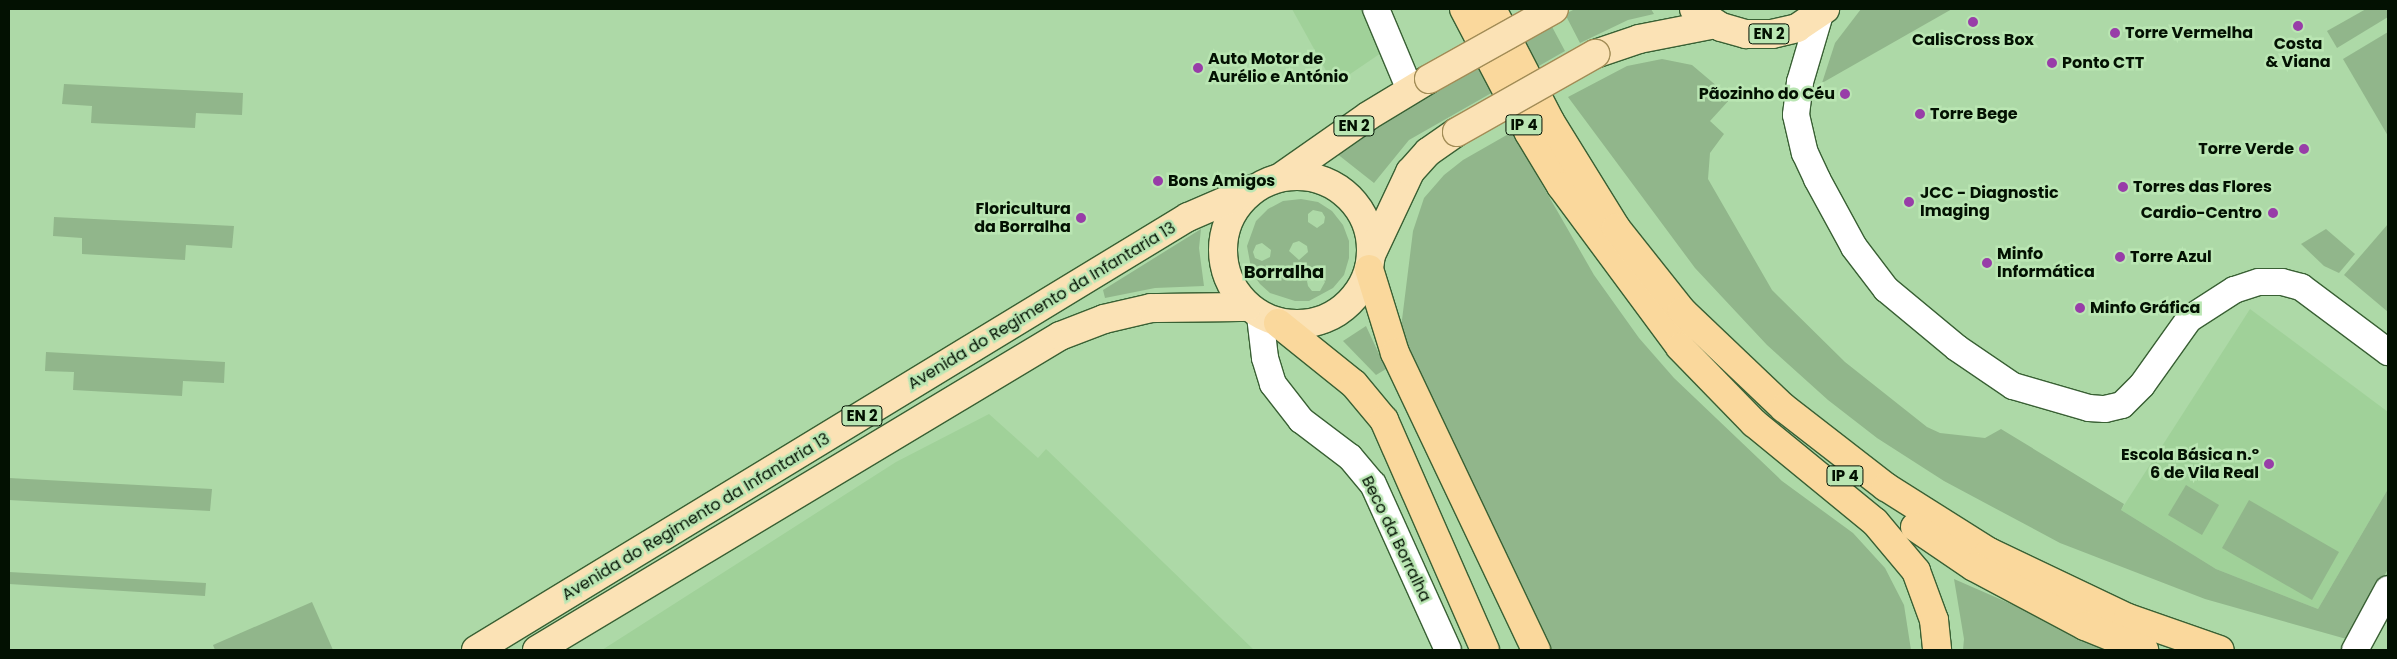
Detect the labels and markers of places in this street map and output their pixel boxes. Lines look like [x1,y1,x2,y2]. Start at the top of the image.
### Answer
marker: CalisCross Box [1967,16,1979,28]
marker: Costa & Viana [2292,20,2304,32]
place label: Torre Vermelha [2125,23,2253,43]
marker: Torre Vermelha [2109,27,2121,39]
place label: CalisCross Box [1912,30,2034,50]
place label: Costa & Viana [2265,34,2331,72]
place label: Auto Motor de Aurélio e António [1208,49,1349,87]
place label: Ponto CTT [2062,53,2144,73]
marker: Ponto CTT [2046,57,2058,69]
marker: Auto Motor de Aurélio e António [1192,62,1204,74]
place label: Pãozinho do Céu [1699,84,1835,104]
marker: Pãozinho do Céu [1839,88,1851,100]
place label: Torre Bege [1930,104,2018,124]
marker: Torre Bege [1914,108,1926,120]
place label: Torre Verde [2198,139,2294,159]
marker: Torre Verde [2298,143,2310,155]
place label: Bons Amigos [1168,171,1275,191]
marker: Bons Amigos [1152,175,1164,187]
place label: Torres das Flores [2133,177,2272,197]
marker: Torres das Flores [2117,181,2129,193]
place label: JCC - Diagnostic Imaging [1920,183,2059,221]
marker: JCC - Diagnostic Imaging [1902,195,1916,209]
place label: Floricultura da Borralha [974,199,1071,237]
place label: Cardio-Centro [2141,203,2262,223]
marker: Cardio-Centro [2266,206,2280,220]
marker: Floricultura da Borralha [1075,212,1087,224]
place label: Minfo Informática [1997,244,2095,282]
place label: Torre Azul [2130,247,2212,267]
marker: Torre Azul [2114,251,2126,263]
marker: Minfo Informática [1981,257,1993,269]
place label: Minfo Gráfica [2090,298,2200,318]
marker: Minfo Gráfica [2074,302,2086,314]
place label: Escola Básica n.º 6 de Vila Real [2121,445,2259,483]
marker: Escola Básica n.º 6 de Vila Real [2263,458,2275,470]

